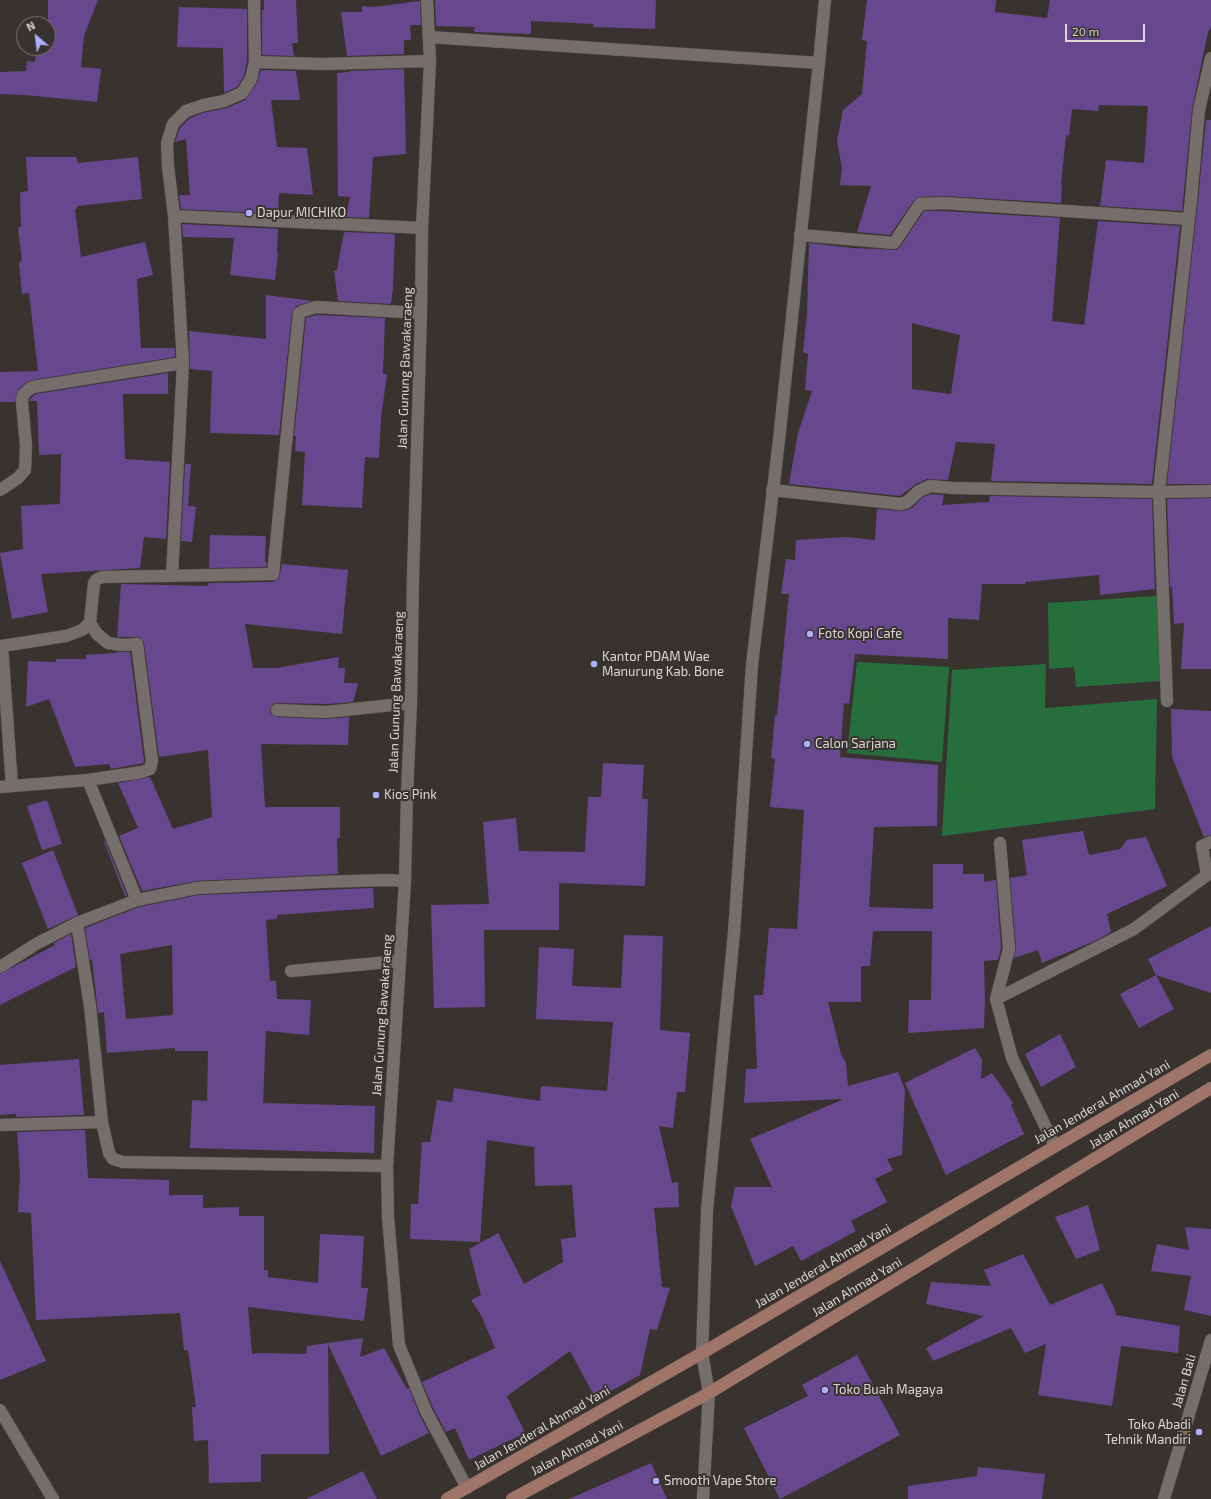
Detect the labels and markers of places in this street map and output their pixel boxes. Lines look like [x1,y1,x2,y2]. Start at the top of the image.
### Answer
place label: Dapur MICHIKO [257,205,346,221]
marker: Dapur MICHIKO [244,208,254,218]
place label: Foto Kopi Cafe [818,626,902,642]
marker: Foto Kopi Cafe [805,629,815,639]
place label: Kantor PDAM Wae Manurung Kab. Bone [602,649,724,680]
marker: Kantor PDAM Wae Manurung Kab. Bone [589,659,599,669]
place label: Calon Sarjana [815,736,896,752]
marker: Calon Sarjana [802,739,812,749]
place label: Kios Pink [384,787,437,803]
marker: Kios Pink [371,790,381,800]
place label: Toko Buah Magaya [833,1382,943,1398]
marker: Toko Buah Magaya [820,1385,830,1395]
place label: Toko Abadi Tehnik Mandiri [1105,1417,1191,1448]
marker: Toko Abadi Tehnik Mandiri [1194,1427,1204,1437]
place label: Smooth Vape Store [664,1473,777,1489]
marker: Smooth Vape Store [651,1476,661,1486]

